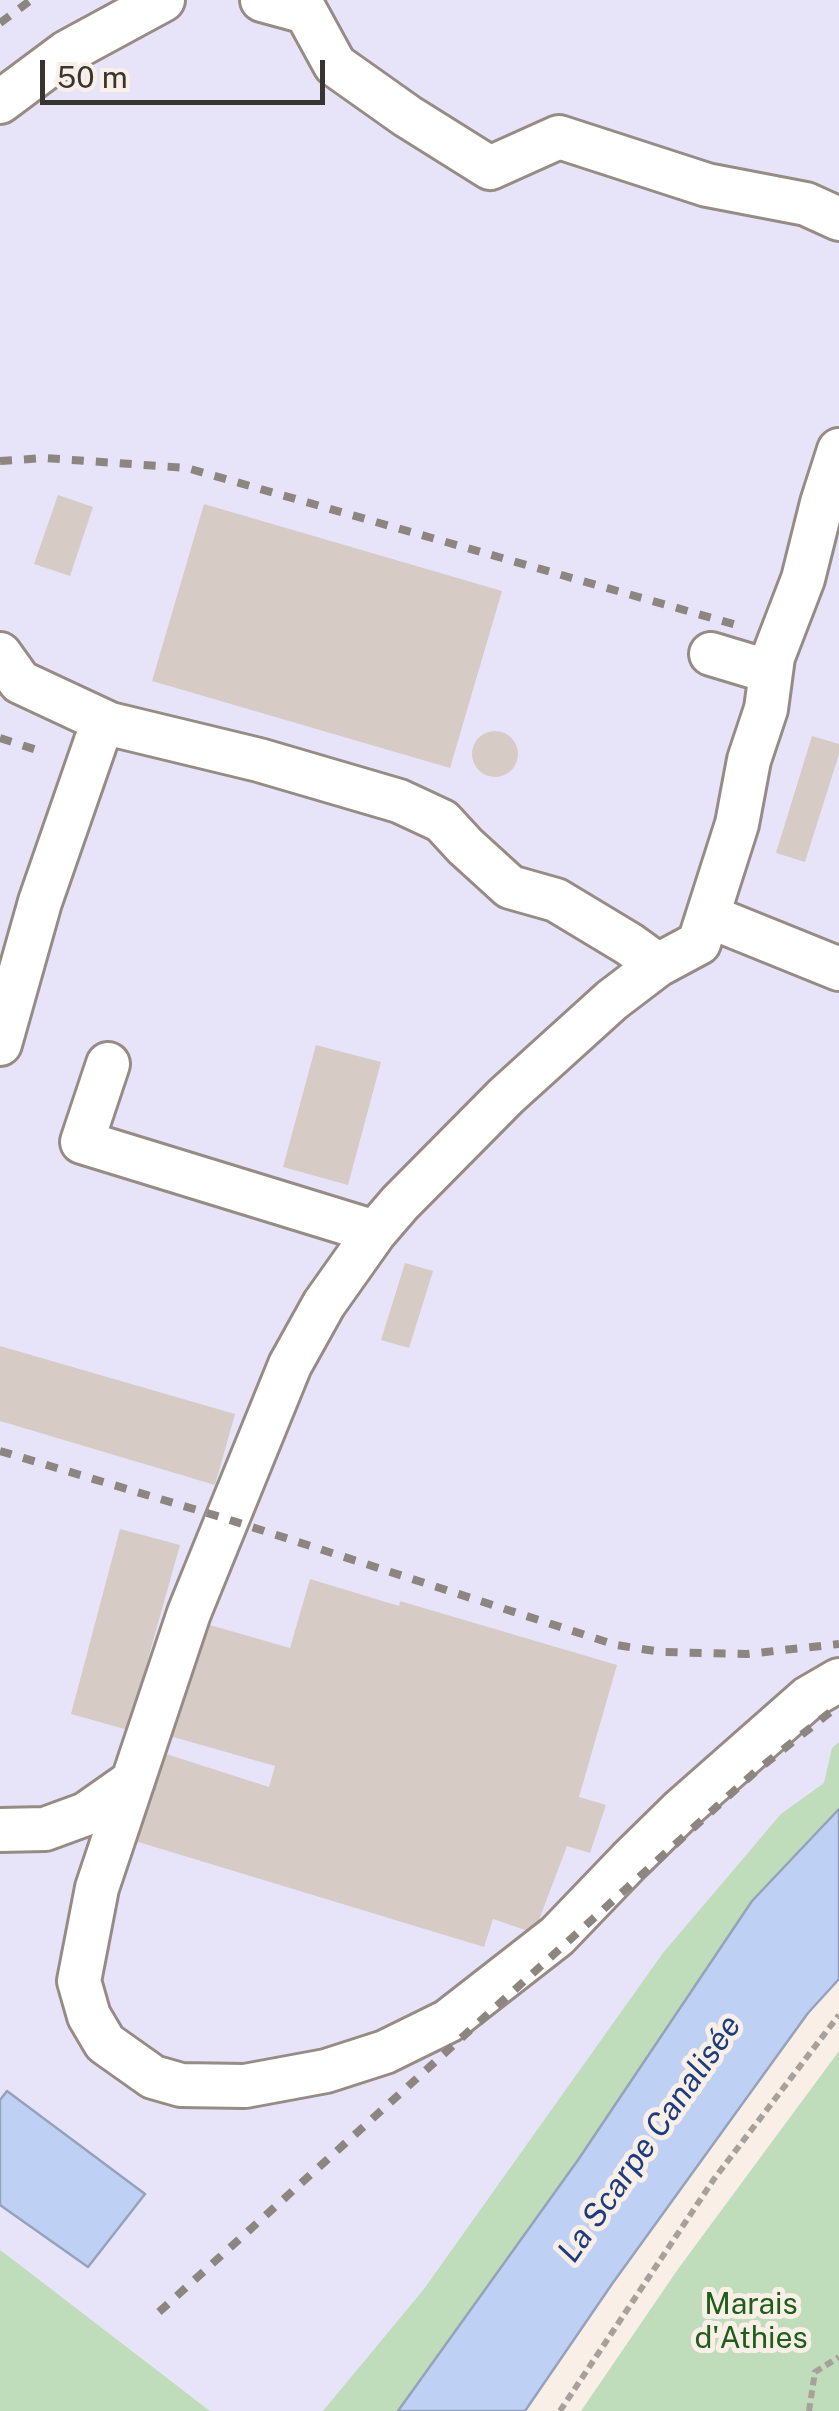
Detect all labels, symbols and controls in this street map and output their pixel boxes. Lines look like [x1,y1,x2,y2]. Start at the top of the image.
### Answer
scale bar [45,40,330,102]
text: 50 m [57,59,128,95]
water label: La Scarpe Canalisée [550,2008,750,2270]
park label: Marais d'Athies [694,2287,808,2358]

